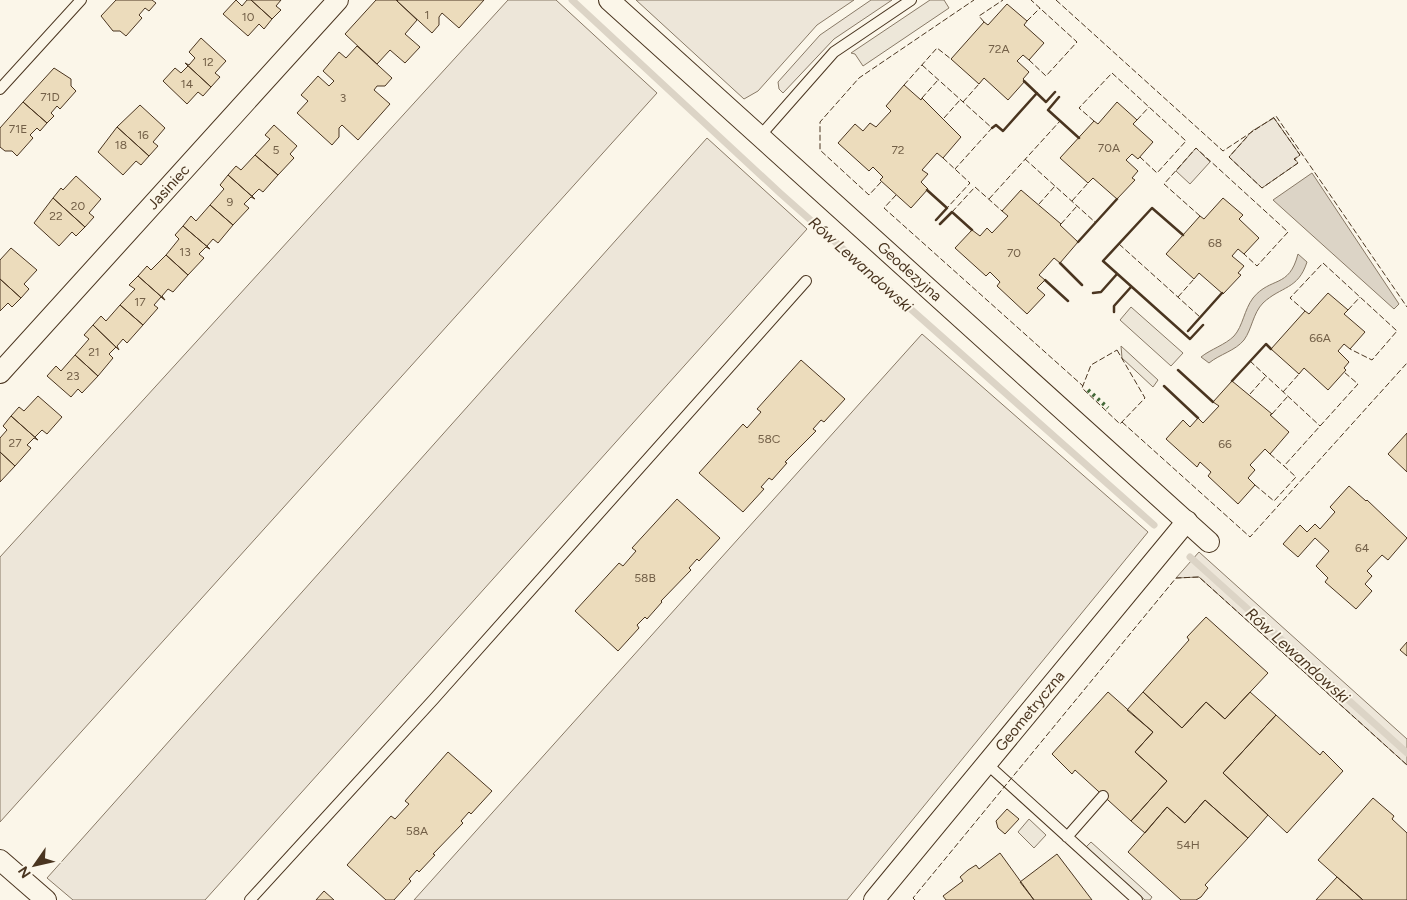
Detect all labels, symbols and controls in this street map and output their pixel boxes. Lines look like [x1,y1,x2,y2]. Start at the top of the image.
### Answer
house number: 1 [425,8,429,22]
house number: 10 [242,10,255,24]
house number: 72A [988,42,1010,56]
house number: 12 [202,55,214,69]
house number: 14 [181,77,194,91]
house number: 71D [40,90,60,104]
house number: 3 [340,91,346,105]
house number: 71E [9,122,27,136]
house number: 16 [137,128,149,142]
house number: 18 [115,138,127,152]
house number: 70A [1098,141,1120,155]
house number: 5 [273,143,280,157]
house number: 72 [891,143,905,157]
street label: Jasiniec [144,161,193,213]
house number: 9 [227,195,234,209]
house number: 20 [71,199,86,213]
house number: 22 [49,209,63,223]
water label: Rów Lewandowski [805,213,917,316]
house number: 68 [1208,236,1222,250]
street label: Geodezyjna [874,238,945,305]
house number: 13 [179,245,191,259]
house number: 70 [1007,246,1021,260]
house number: 17 [134,295,146,309]
house number: 66A [1309,331,1331,345]
house number: 21 [88,345,100,359]
house number: 23 [66,369,80,383]
house number: 58C [758,432,781,446]
house number: 27 [8,436,22,450]
house number: 66 [1218,437,1232,451]
house number: 64 [1355,541,1370,555]
house number: 58B [634,571,656,585]
water label: Rów Lewandowski [1242,604,1354,707]
street label: Geometryczna [991,667,1069,755]
house number: 58A [406,824,428,838]
house number: 54H [1176,838,1200,852]
north arrow [10,840,60,890]
text: N [15,863,35,881]

